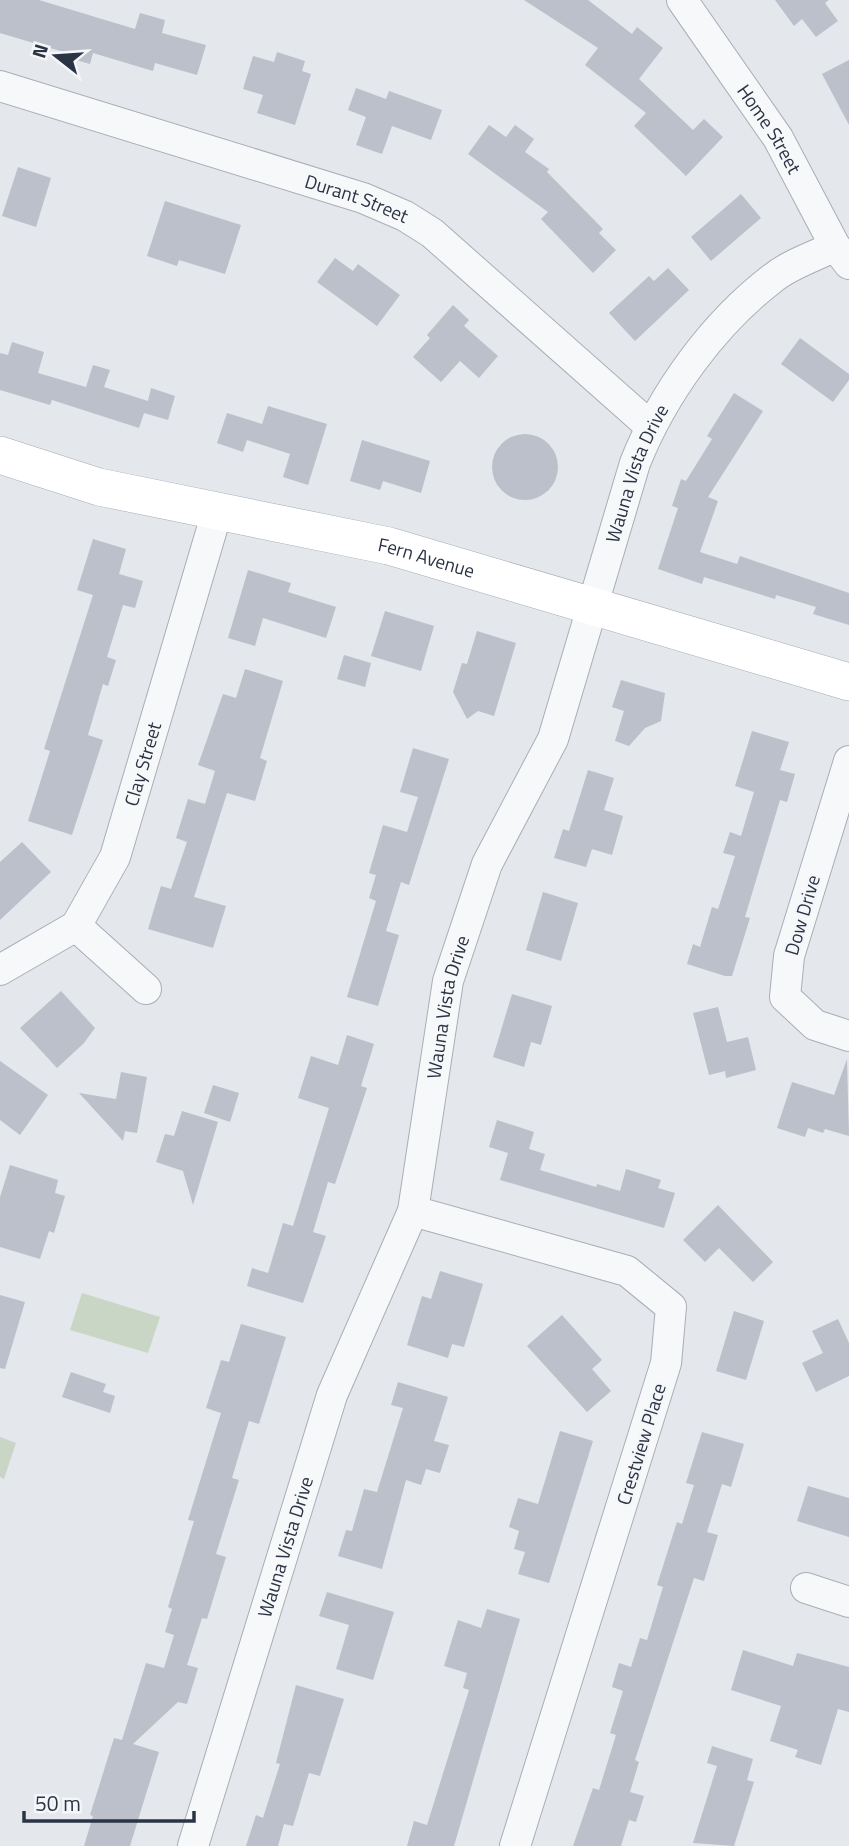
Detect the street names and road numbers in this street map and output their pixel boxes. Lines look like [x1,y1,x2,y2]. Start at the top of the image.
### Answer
street label: Home Street [731,78,809,179]
street label: Durant Street [301,166,414,230]
street label: Wauna Vista Drive [597,398,675,546]
street label: Fern Avenue [376,529,478,585]
street label: Clay Street [116,718,168,810]
street label: Dow Drive [776,871,827,958]
street label: Wauna Vista Drive [418,931,476,1081]
street label: Crestview Place [608,1379,673,1508]
street label: Wauna Vista Drive [249,1473,320,1621]

